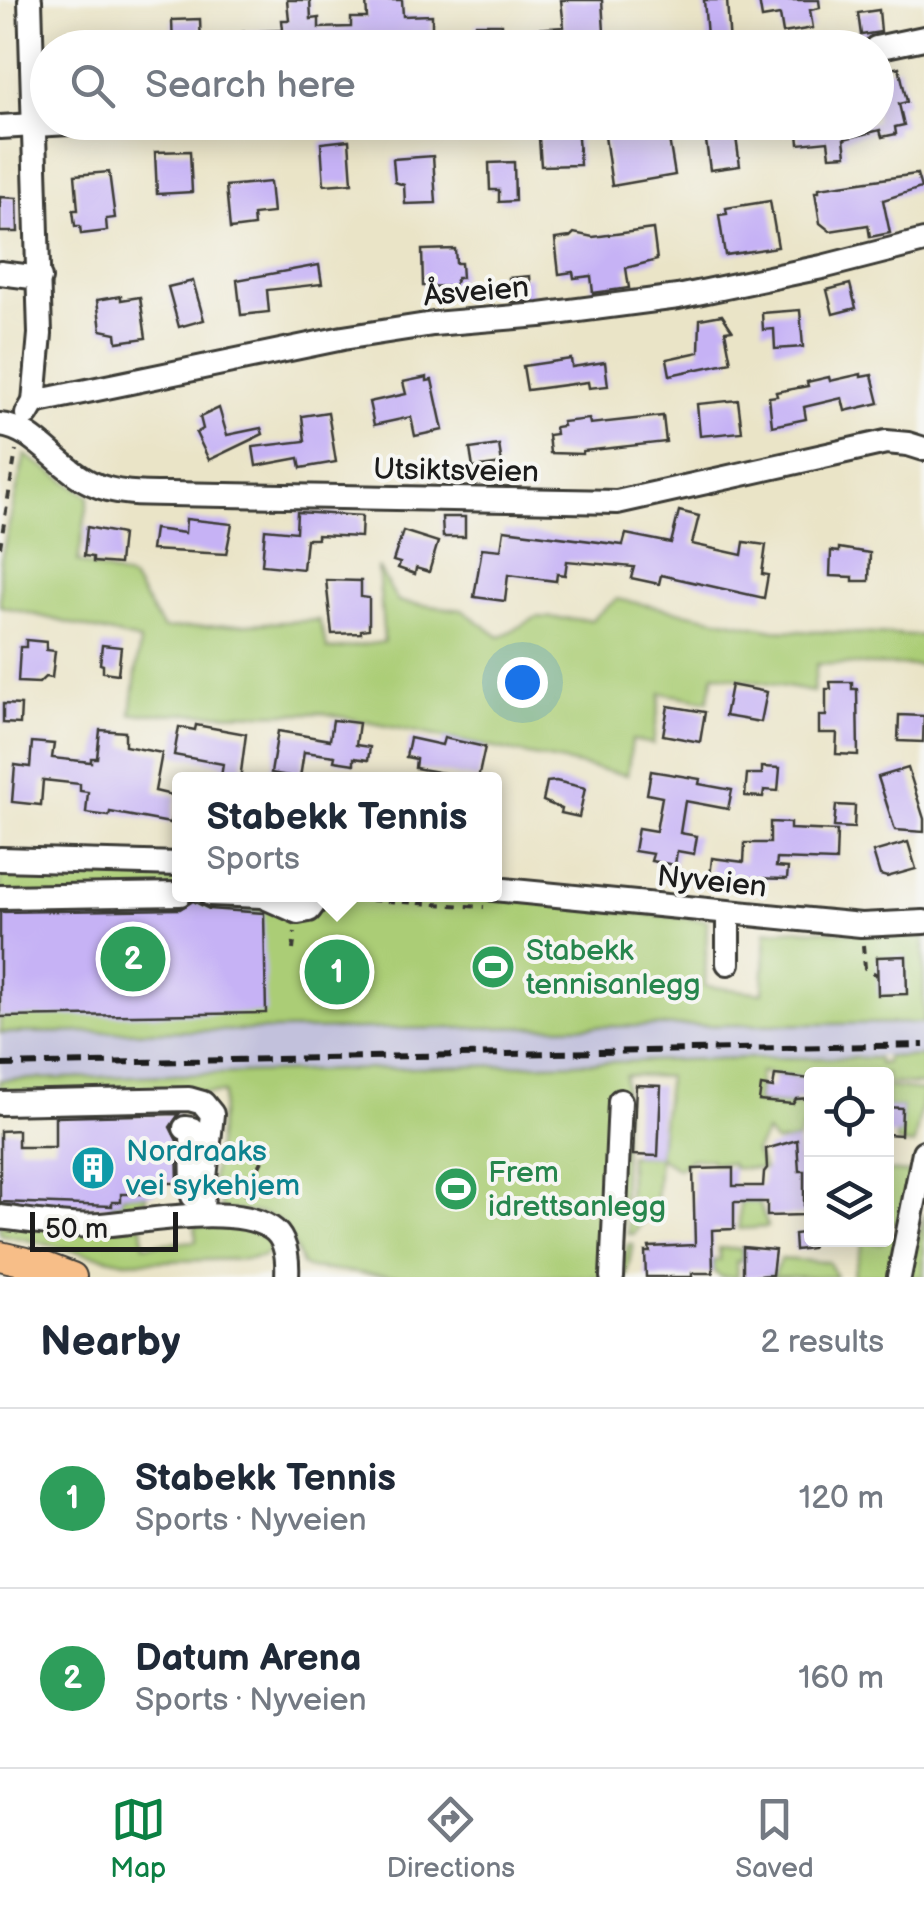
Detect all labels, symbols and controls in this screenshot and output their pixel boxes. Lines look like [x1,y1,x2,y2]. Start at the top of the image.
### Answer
search box [30,30,894,140]
icon: search [65,58,120,113]
text: Search here [145,63,356,108]
street label: Åsveien [422,268,530,315]
street label: Utsiktsveien [373,452,539,490]
your location [497,657,548,708]
popup [172,772,502,902]
text: Stabekk Tennis [207,795,468,840]
text: Sports [207,840,300,879]
street label: Nyveien [655,858,768,906]
pin: 2 [100,922,166,996]
place label: Stabekk tennisanlegg [526,933,701,1003]
pin: 1 [304,934,370,1010]
sports icon: Stabekk tennisanlegg [470,944,516,990]
map controls [804,1067,894,1247]
button: locate [804,1067,894,1157]
place label: Nordraaks vei sykehjem [125,1134,300,1204]
building icon: Nordraaks vei sykehjem [70,1145,116,1191]
place label: Frem idrettsanlegg [488,1155,666,1225]
button: layers [804,1157,894,1247]
sports icon: Frem idrettsanlegg [433,1166,479,1212]
scale bar [30,1207,178,1252]
text: 50 m [45,1213,108,1246]
text: Nearby [40,1317,180,1368]
text: 2 results [760,1323,884,1362]
text: Stabekk Tennis [135,1456,396,1501]
text: 1 [66,1479,79,1518]
text: 120 m [799,1479,884,1518]
text: Sports · Nyveien [135,1501,367,1540]
text: Datum Arena [135,1636,362,1681]
text: 2 [63,1659,82,1698]
text: 160 m [798,1659,884,1698]
text: Sports · Nyveien [135,1681,367,1720]
tab: Map [110,1792,166,1885]
tab: Directions [386,1792,515,1885]
tab: Saved [735,1792,814,1885]

